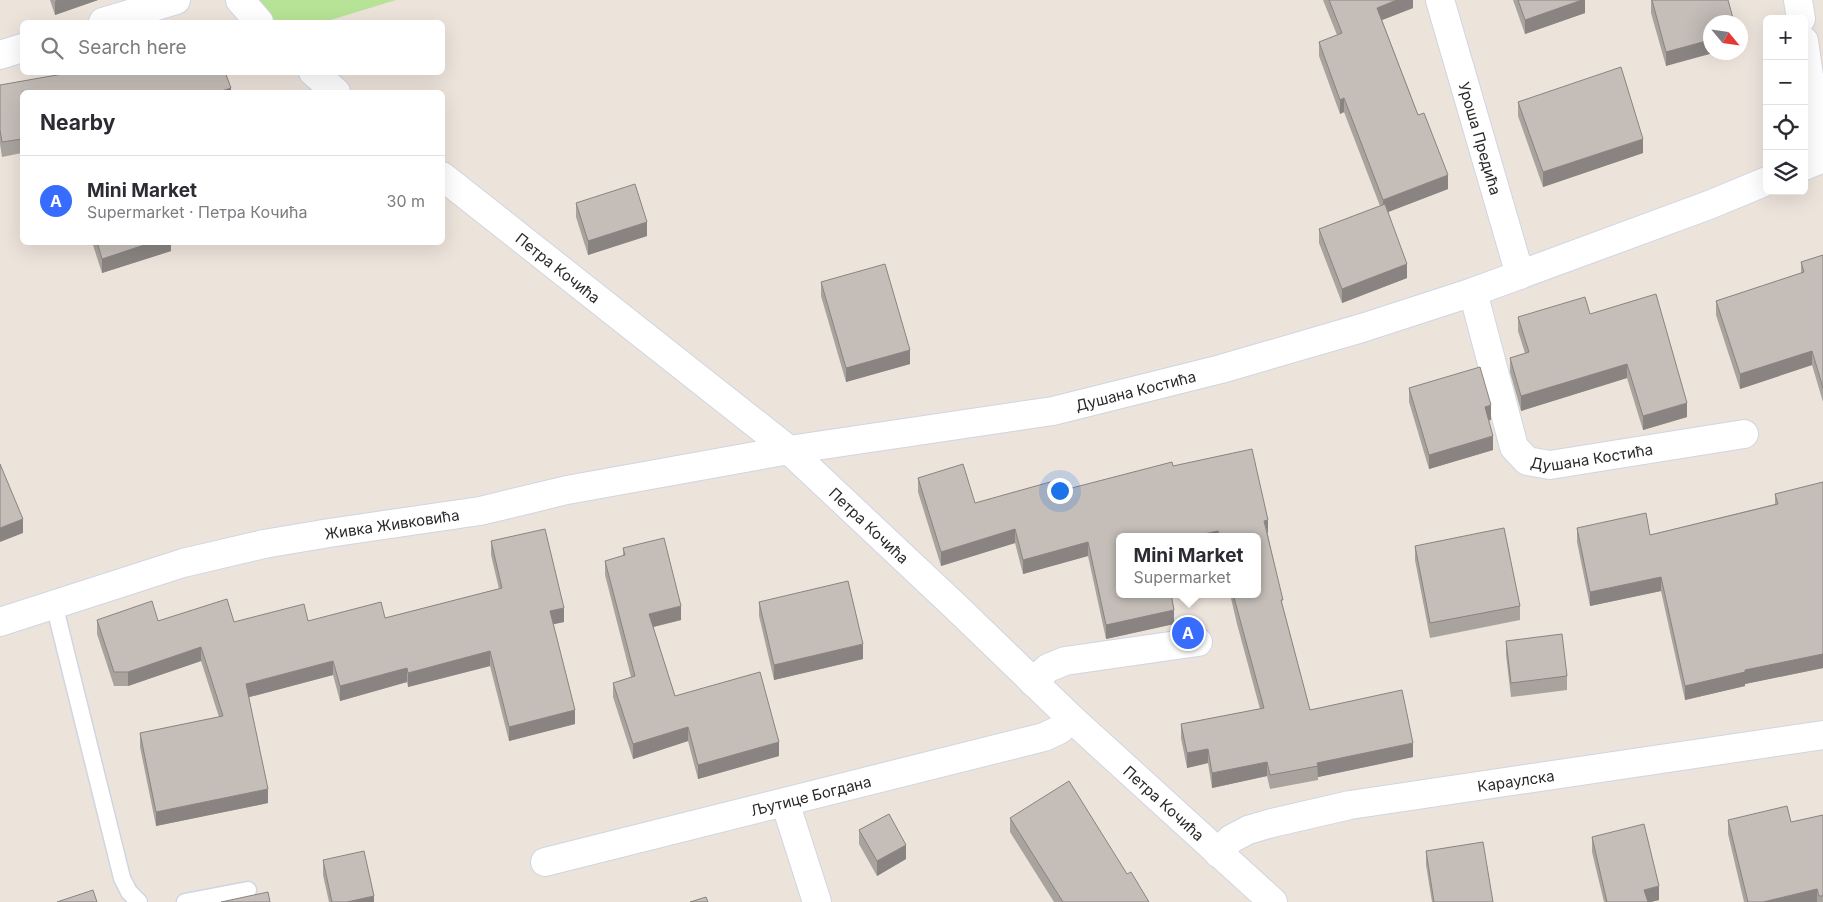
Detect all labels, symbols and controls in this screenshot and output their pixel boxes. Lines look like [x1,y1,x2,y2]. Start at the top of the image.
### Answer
north arrow [1703,15,1748,60]
map controls [1763,15,1808,195]
button: + [1763,15,1808,60]
search box [20,20,445,75]
icon: search [38,34,66,62]
text: Search here [78,36,187,59]
button: − [1763,60,1808,105]
street label: Уроша Предића [1455,80,1506,197]
button: locate [1763,105,1808,150]
text: Nearby [40,110,115,135]
button: layers [1763,150,1808,195]
text: Mini Market [87,179,197,202]
text: A [50,191,62,211]
text: 30 m [387,191,425,211]
text: Supermarket · Петра Кочића [87,202,307,222]
street label: Петра Кочића [512,228,604,307]
street label: Душана Костића [1073,366,1198,415]
street label: Душана Костића [1529,439,1654,475]
your location [1047,478,1073,504]
street label: Петра Кочића [825,483,913,567]
street label: Живка Живковића [323,505,460,543]
popup [1116,533,1261,598]
text: Mini Market [1134,544,1243,567]
text: Supermarket [1134,567,1231,587]
pin: A [1172,614,1204,652]
street label: Петра Кочића [1120,761,1208,844]
street label: Караулска [1476,765,1556,796]
street label: Љутице Богдана [749,771,873,820]

